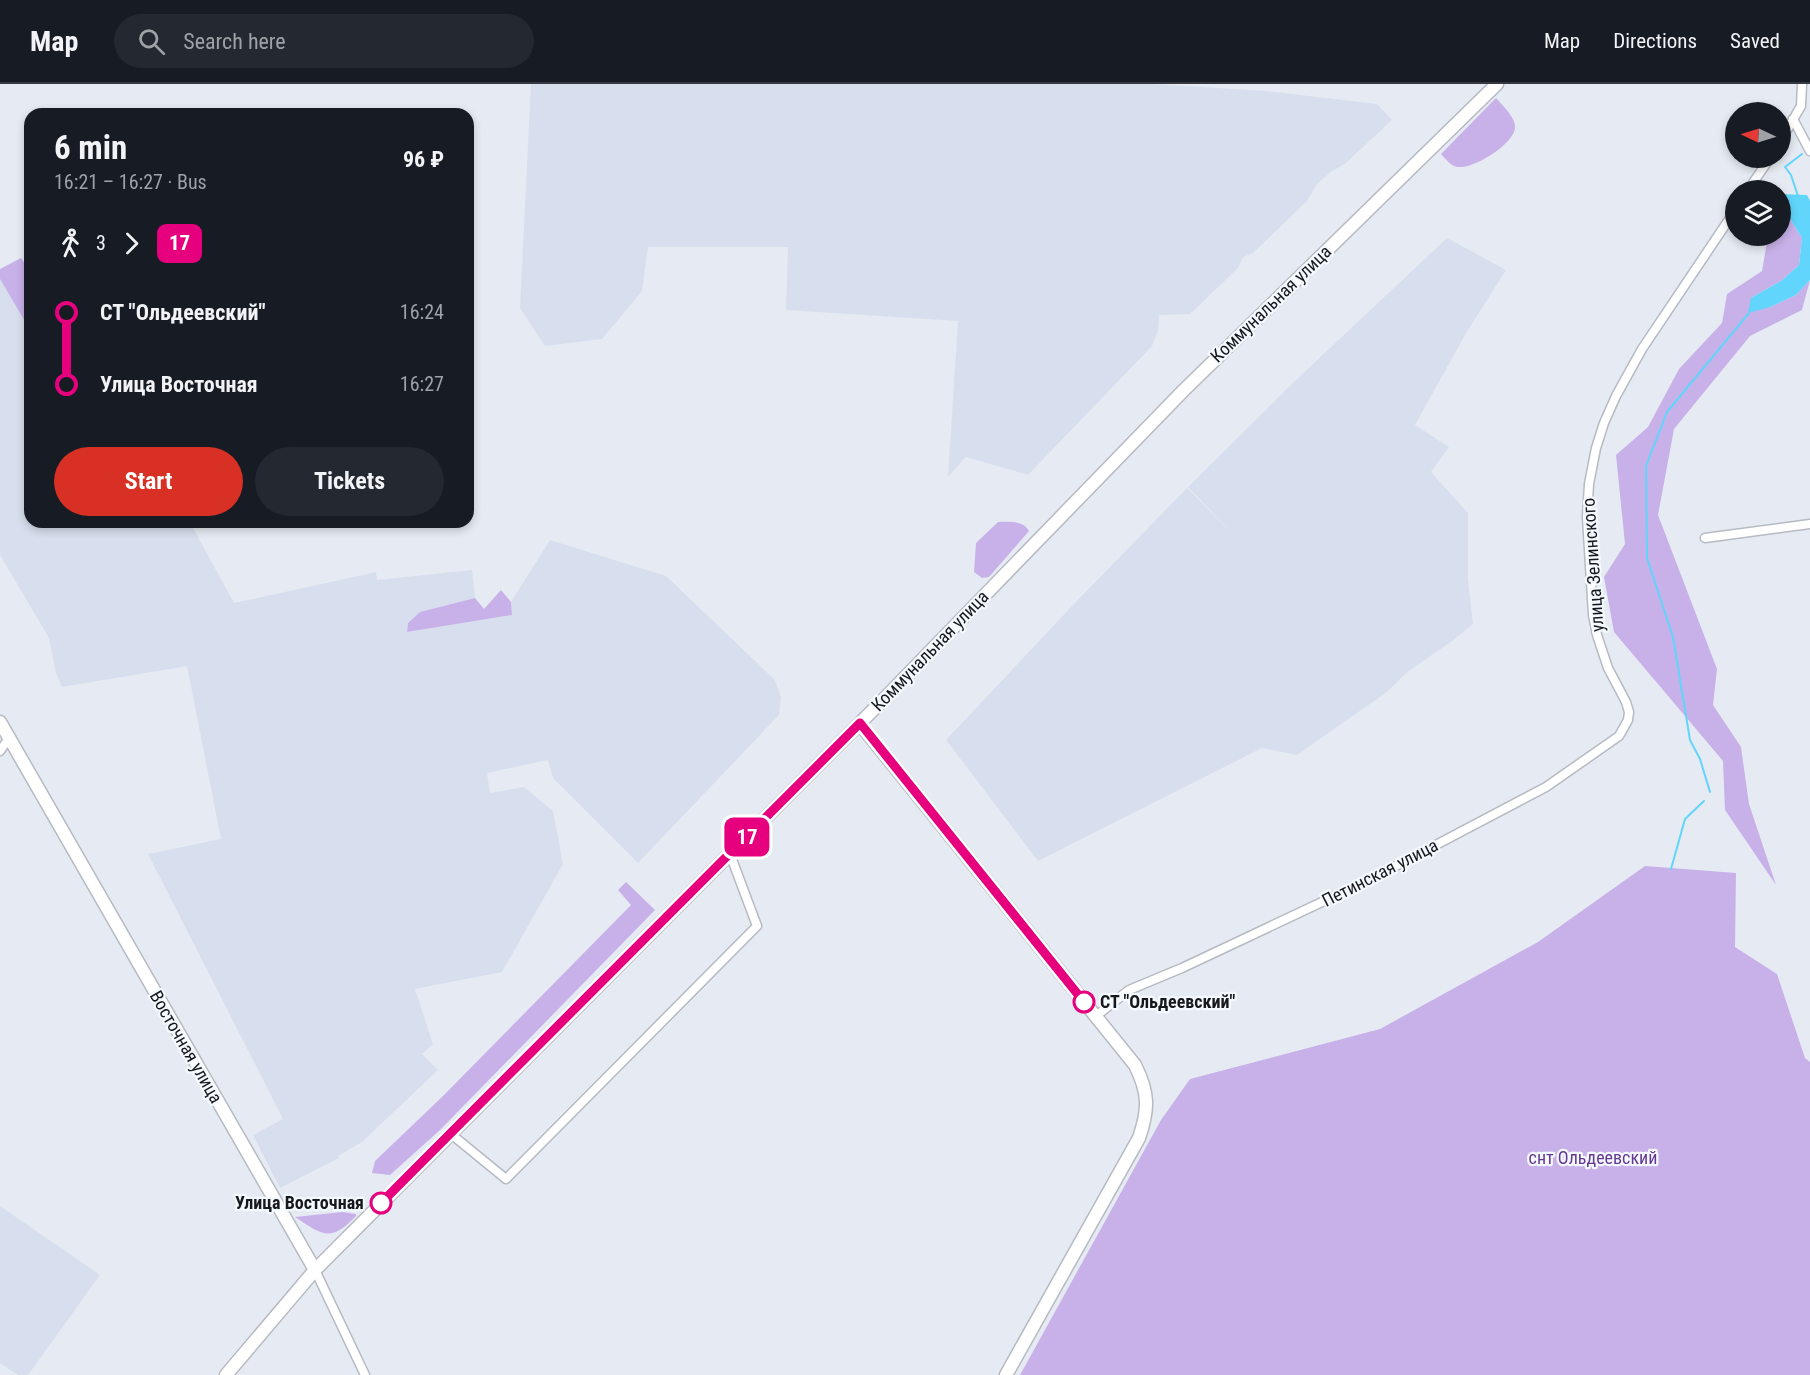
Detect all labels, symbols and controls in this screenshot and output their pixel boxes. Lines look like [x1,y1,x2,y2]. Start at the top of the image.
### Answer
search box [114,14,534,68]
text: Map [30,25,78,58]
icon: search [135,25,168,58]
text: Search here [183,29,286,54]
text: Map [1544,29,1580,53]
text: Directions [1613,29,1697,53]
text: Saved [1730,29,1780,53]
north arrow [1725,102,1791,168]
map controls [1725,102,1791,246]
text: 6 min [54,128,127,167]
text: 96 ₽ [403,147,444,172]
text: 16:21 – 16:27 · Bus [54,170,207,194]
button: layers [1725,180,1791,246]
icon: walk [54,227,87,260]
icon: forward [115,227,148,260]
text: 3 [96,231,106,255]
text: 17 [169,231,190,255]
street label: Коммунальная улица [1206,241,1335,367]
text: СТ "Ольдеевский" [100,300,265,325]
text: 16:24 [400,300,444,324]
text: Улица Восточная [100,372,258,397]
text: 16:27 [400,372,444,396]
button: Start [54,447,243,516]
button: Tickets [255,447,444,516]
street label: улица Зелинского [1577,497,1608,633]
street label: Коммунальная улица [867,586,993,715]
line badge: 17 [720,818,774,856]
text: 17 [736,825,758,849]
street label: Петинская улица [1318,834,1441,911]
street label: Восточная улица [146,987,227,1107]
marker: СТ "Ольдеевский" [1073,991,1095,1013]
place label: СТ "Ольдеевский" [1100,991,1236,1012]
park label: снт Ольдеевский [1529,1147,1657,1168]
place label: Улица Восточная [235,1192,364,1213]
marker: Улица Восточная [370,1192,392,1214]

